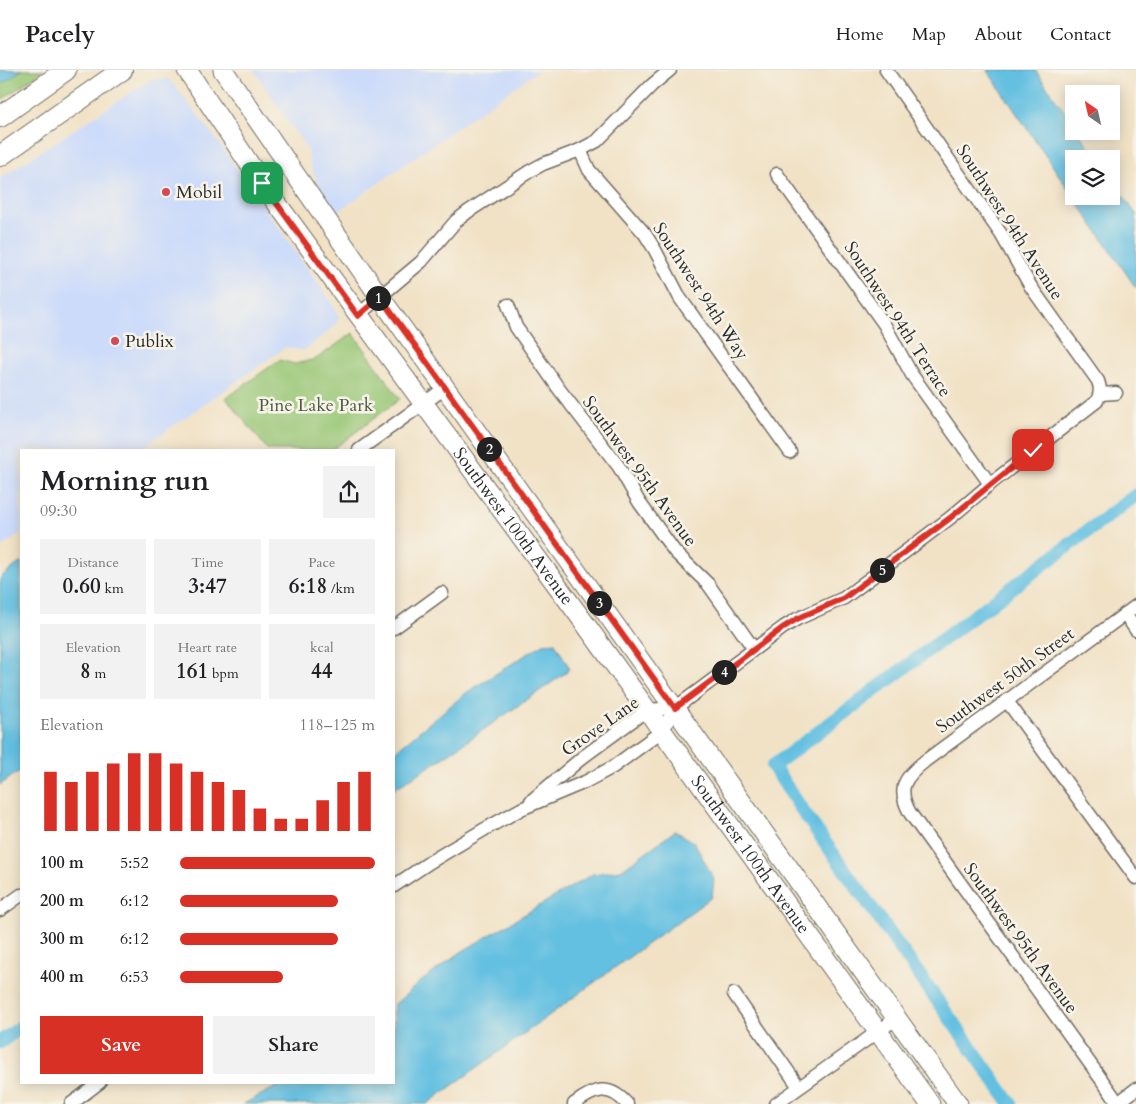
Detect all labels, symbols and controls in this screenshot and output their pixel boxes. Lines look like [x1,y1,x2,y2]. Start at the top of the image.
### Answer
text: Pacely [25,18,95,51]
text: Home [836,22,884,47]
text: Map [912,22,946,47]
text: About [974,22,1022,47]
text: Contact [1050,22,1111,47]
north arrow [1065,85,1120,140]
map controls [1065,85,1120,205]
street label: Southwest 94th Avenue [950,140,1069,305]
button: layers [1065,150,1120,205]
pin [241,162,283,204]
icon: arrive [248,169,276,197]
place label: Mobil [176,180,222,205]
marker: Mobil [160,186,172,198]
street label: Southwest 94th Way [647,218,755,365]
street label: Southwest 94th Terrace [838,237,957,402]
pin: 1 [366,286,390,310]
text: 1 [375,289,382,308]
place label: Publix [125,329,174,354]
marker: Publix [109,335,121,347]
street label: Southwest 95th Avenue [576,391,703,552]
park label: Pine Lake Park [259,393,374,418]
pin [1012,429,1054,471]
pin: 2 [476,436,502,462]
icon: check [1019,436,1047,464]
text: 2 [486,440,493,459]
street label: Southwest 100th Avenue [447,442,579,610]
text: Morning run [40,462,209,500]
button: share [323,466,375,518]
text: 09:30 [40,500,77,522]
text: Distance [68,553,119,572]
text: Time [191,553,224,572]
text: Pace [308,553,335,572]
pin: 5 [870,558,894,582]
text: 5 [879,561,886,580]
text: 0.60 [62,572,101,601]
text: 3:47 [188,572,227,601]
text: 6:18 [289,572,327,601]
text: km [101,579,124,598]
text: /km [327,579,355,598]
pin: 3 [586,590,612,616]
text: 3 [596,594,603,613]
street label: Southwest 50th Street [931,621,1080,739]
text: Elevation [65,638,121,657]
text: Heart rate [178,638,237,657]
text: kcal [310,638,334,657]
text: 8 [80,657,91,686]
text: 161 [176,657,208,686]
text: 44 [311,657,333,686]
pin: 4 [712,660,736,684]
text: 4 [721,663,728,682]
text: m [91,664,106,683]
text: bpm [208,664,239,683]
street label: Grove Lane [556,690,644,762]
text: Elevation [40,714,104,736]
text: 118–125 m [299,714,375,736]
street label: Southwest 100th Avenue [685,770,816,939]
text: 100 m [40,852,84,874]
text: 5:52 [120,852,149,874]
street label: Southwest 95th Avenue [957,858,1084,1019]
text: 200 m [40,890,84,912]
text: 6:12 [120,890,149,912]
text: 300 m [40,928,84,950]
text: 6:12 [120,928,149,950]
text: 400 m [40,966,84,988]
text: 6:53 [120,966,149,988]
button: Save [40,1016,203,1074]
button: Share [213,1016,375,1074]

